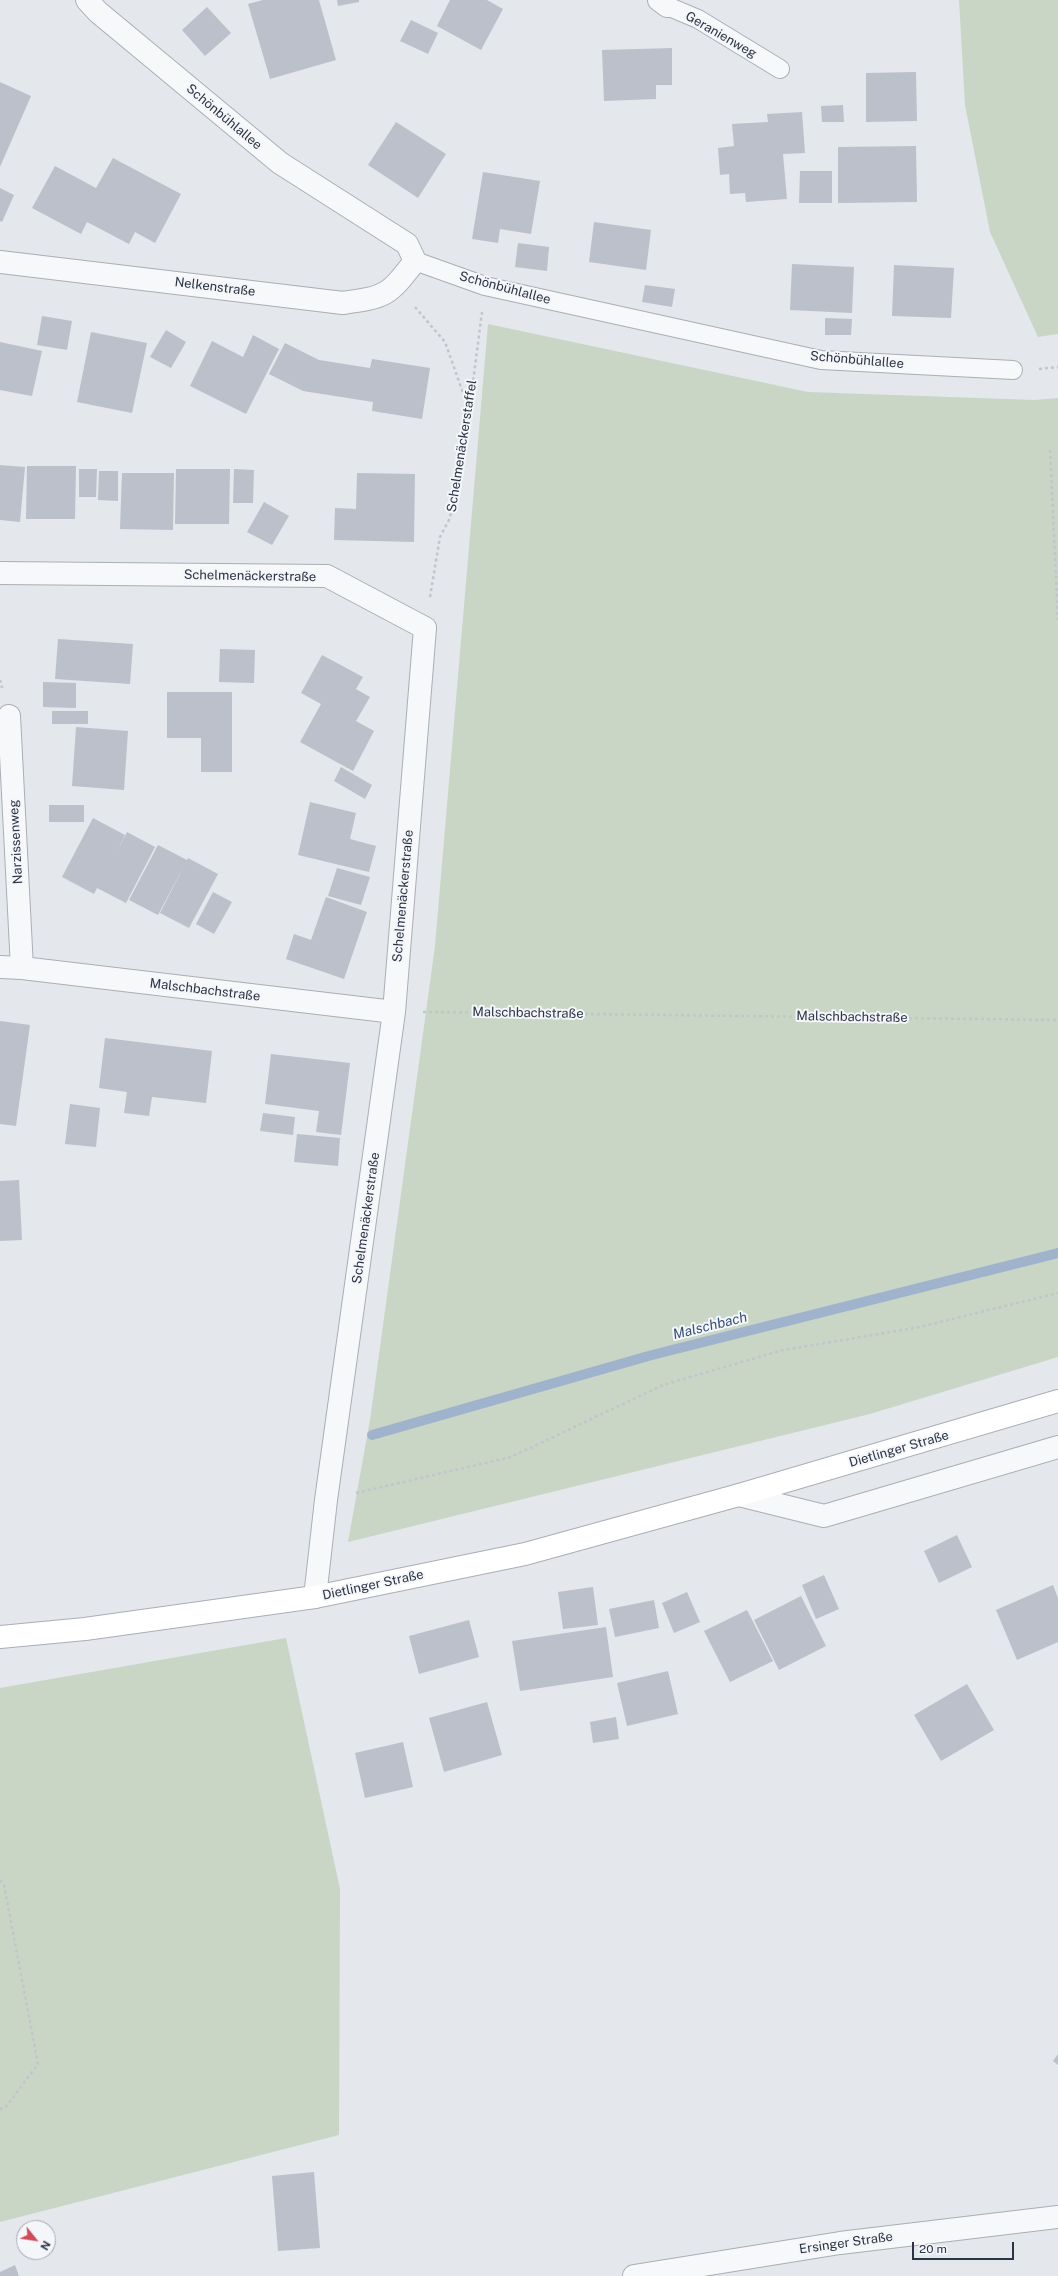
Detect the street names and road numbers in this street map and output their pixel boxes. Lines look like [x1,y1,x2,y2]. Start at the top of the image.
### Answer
street label: Geranienweg [683,8,759,62]
street label: Schönbühlallee [183,81,265,153]
street label: Schönbühlallee [458,268,552,308]
street label: Nelkenstraße [174,274,256,300]
street label: Schönbühlallee [809,348,905,372]
street label: Schelmenäckerstaffel [444,379,480,513]
street label: Schelmenäckerstraße [184,567,316,585]
street label: Narzissenweg [6,799,26,885]
street label: Schelmenäckerstraße [389,829,417,963]
street label: Malschbachstraße [149,975,261,1005]
street label: Malschbachstraße [472,1004,584,1022]
street label: Malschbachstraße [796,1008,908,1026]
street label: Schelmenäckerstraße [349,1151,383,1285]
street label: Dietlinger Straße [847,1427,951,1471]
street label: Dietlinger Straße [321,1567,425,1603]
street label: Ersinger Straße [798,2229,894,2257]

